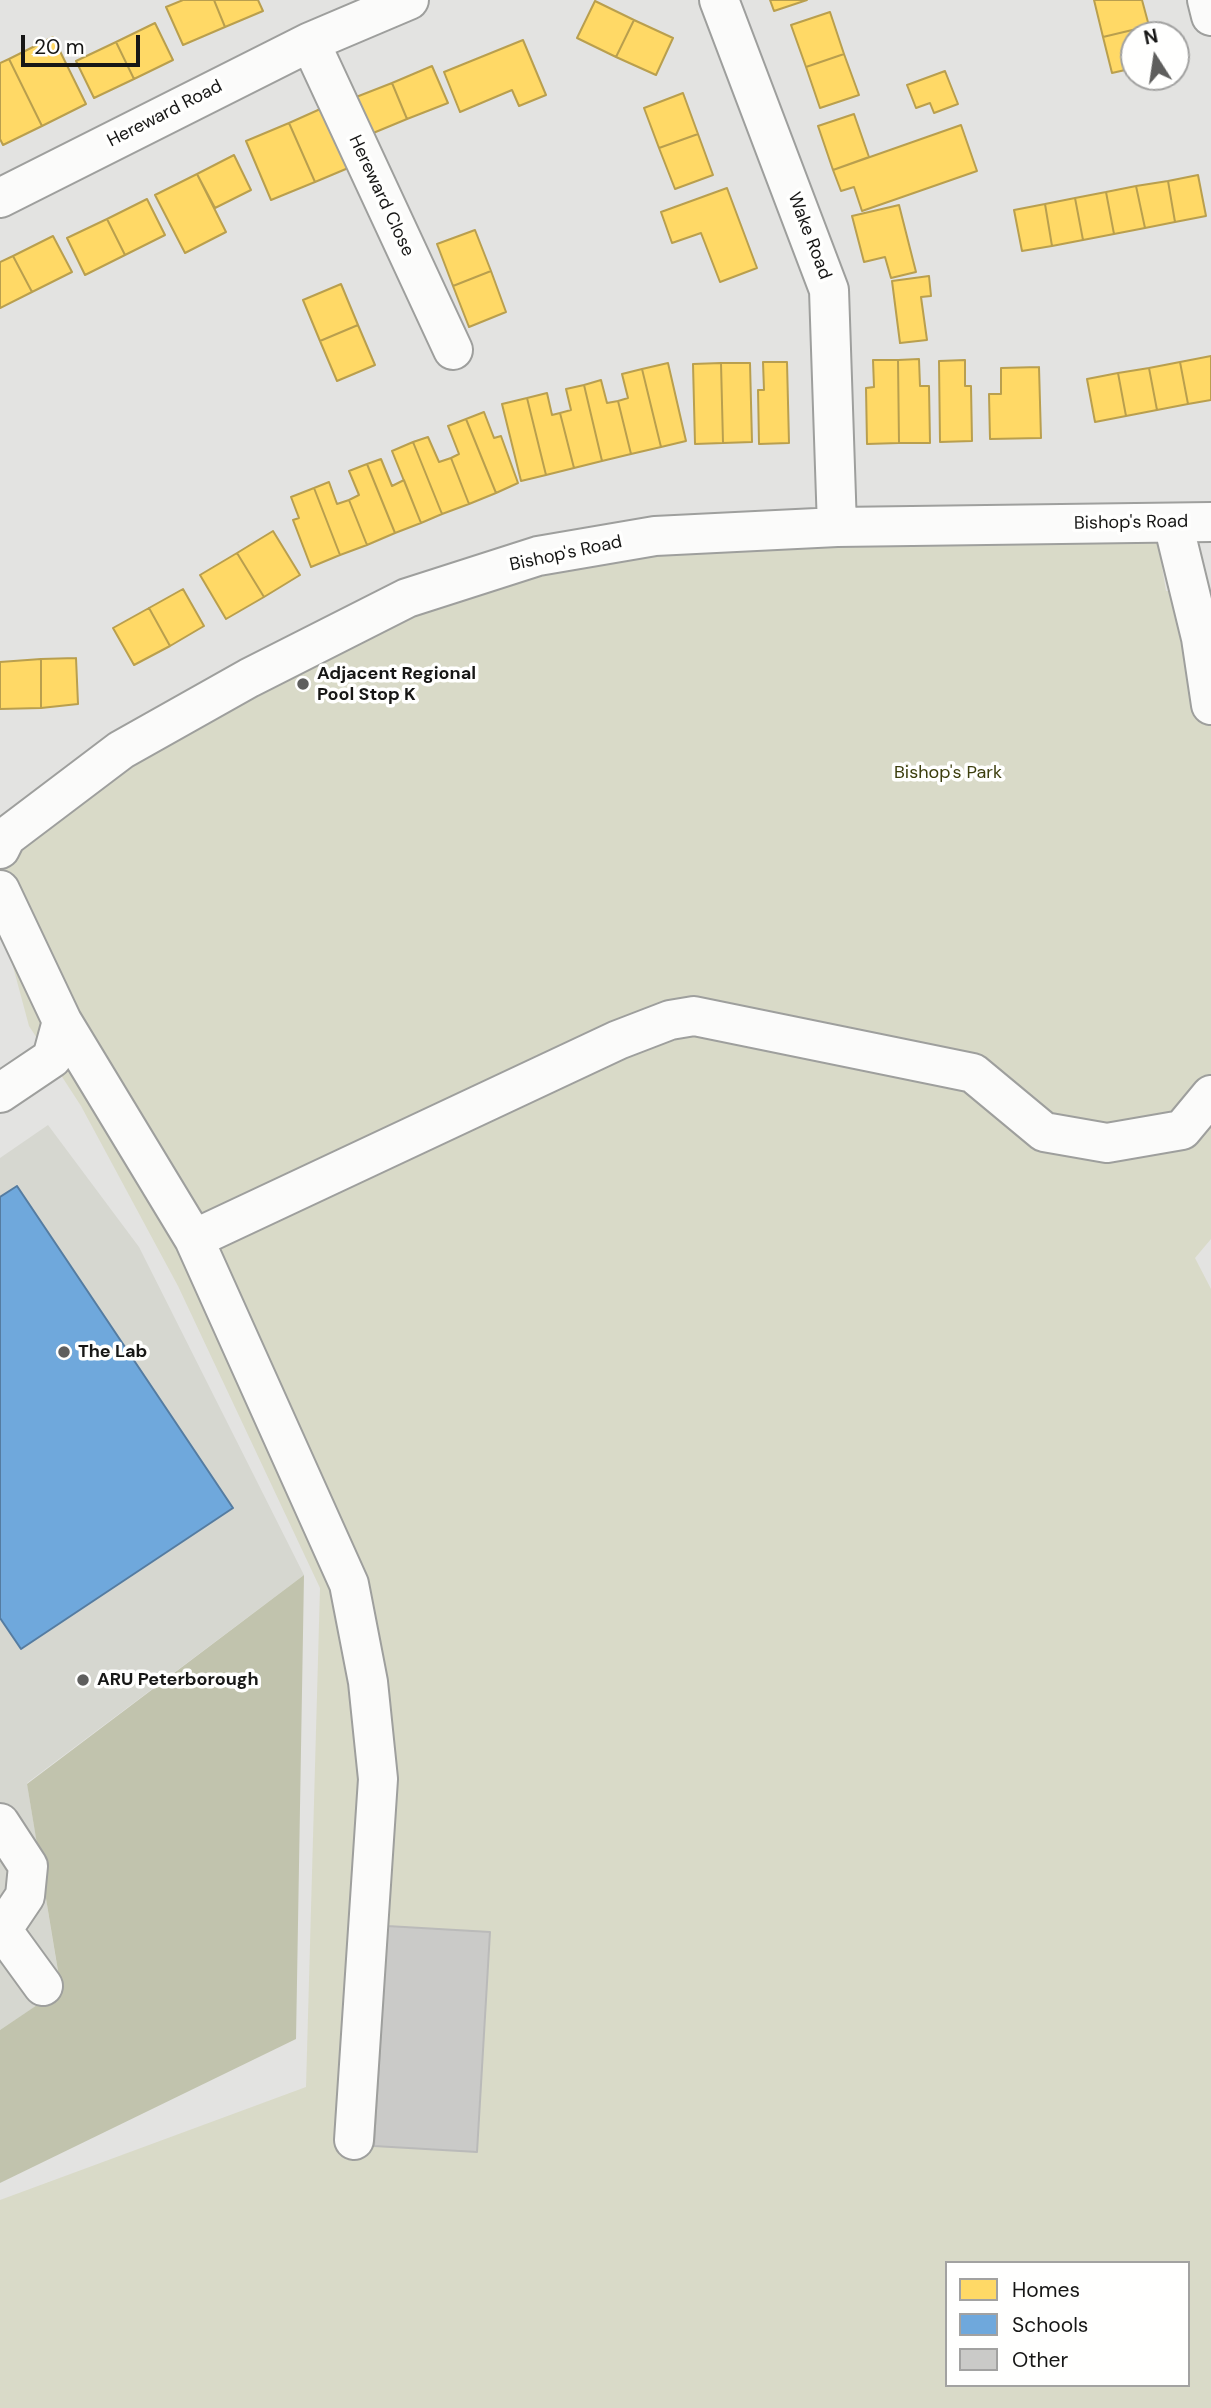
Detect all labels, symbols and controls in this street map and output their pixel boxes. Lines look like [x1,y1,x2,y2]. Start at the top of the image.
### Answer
scale bar [24,21,144,65]
north arrow [1120,21,1190,91]
text: N [1142,23,1160,51]
text: 20 m [34,33,85,61]
street label: Hereward Road [104,76,226,152]
street label: Hereward Close [344,132,418,260]
street label: Wake Road [782,189,836,283]
street label: Bishop's Road [1074,511,1188,535]
street label: Bishop's Road [508,532,624,576]
place label: Adjacent Regional Pool Stop K [317,663,476,706]
marker: Adjacent Regional Pool Stop K [295,676,311,692]
park label: Bishop's Park [894,762,1002,784]
place label: The Lab [78,1341,147,1363]
marker: The Lab [56,1344,72,1360]
place label: ARU Peterborough [97,1669,259,1691]
marker: ARU Peterborough [75,1672,91,1688]
legend [945,2261,1190,2387]
text: Homes [1012,2276,1080,2304]
text: Schools [1012,2311,1088,2339]
text: Other [1012,2346,1068,2374]

